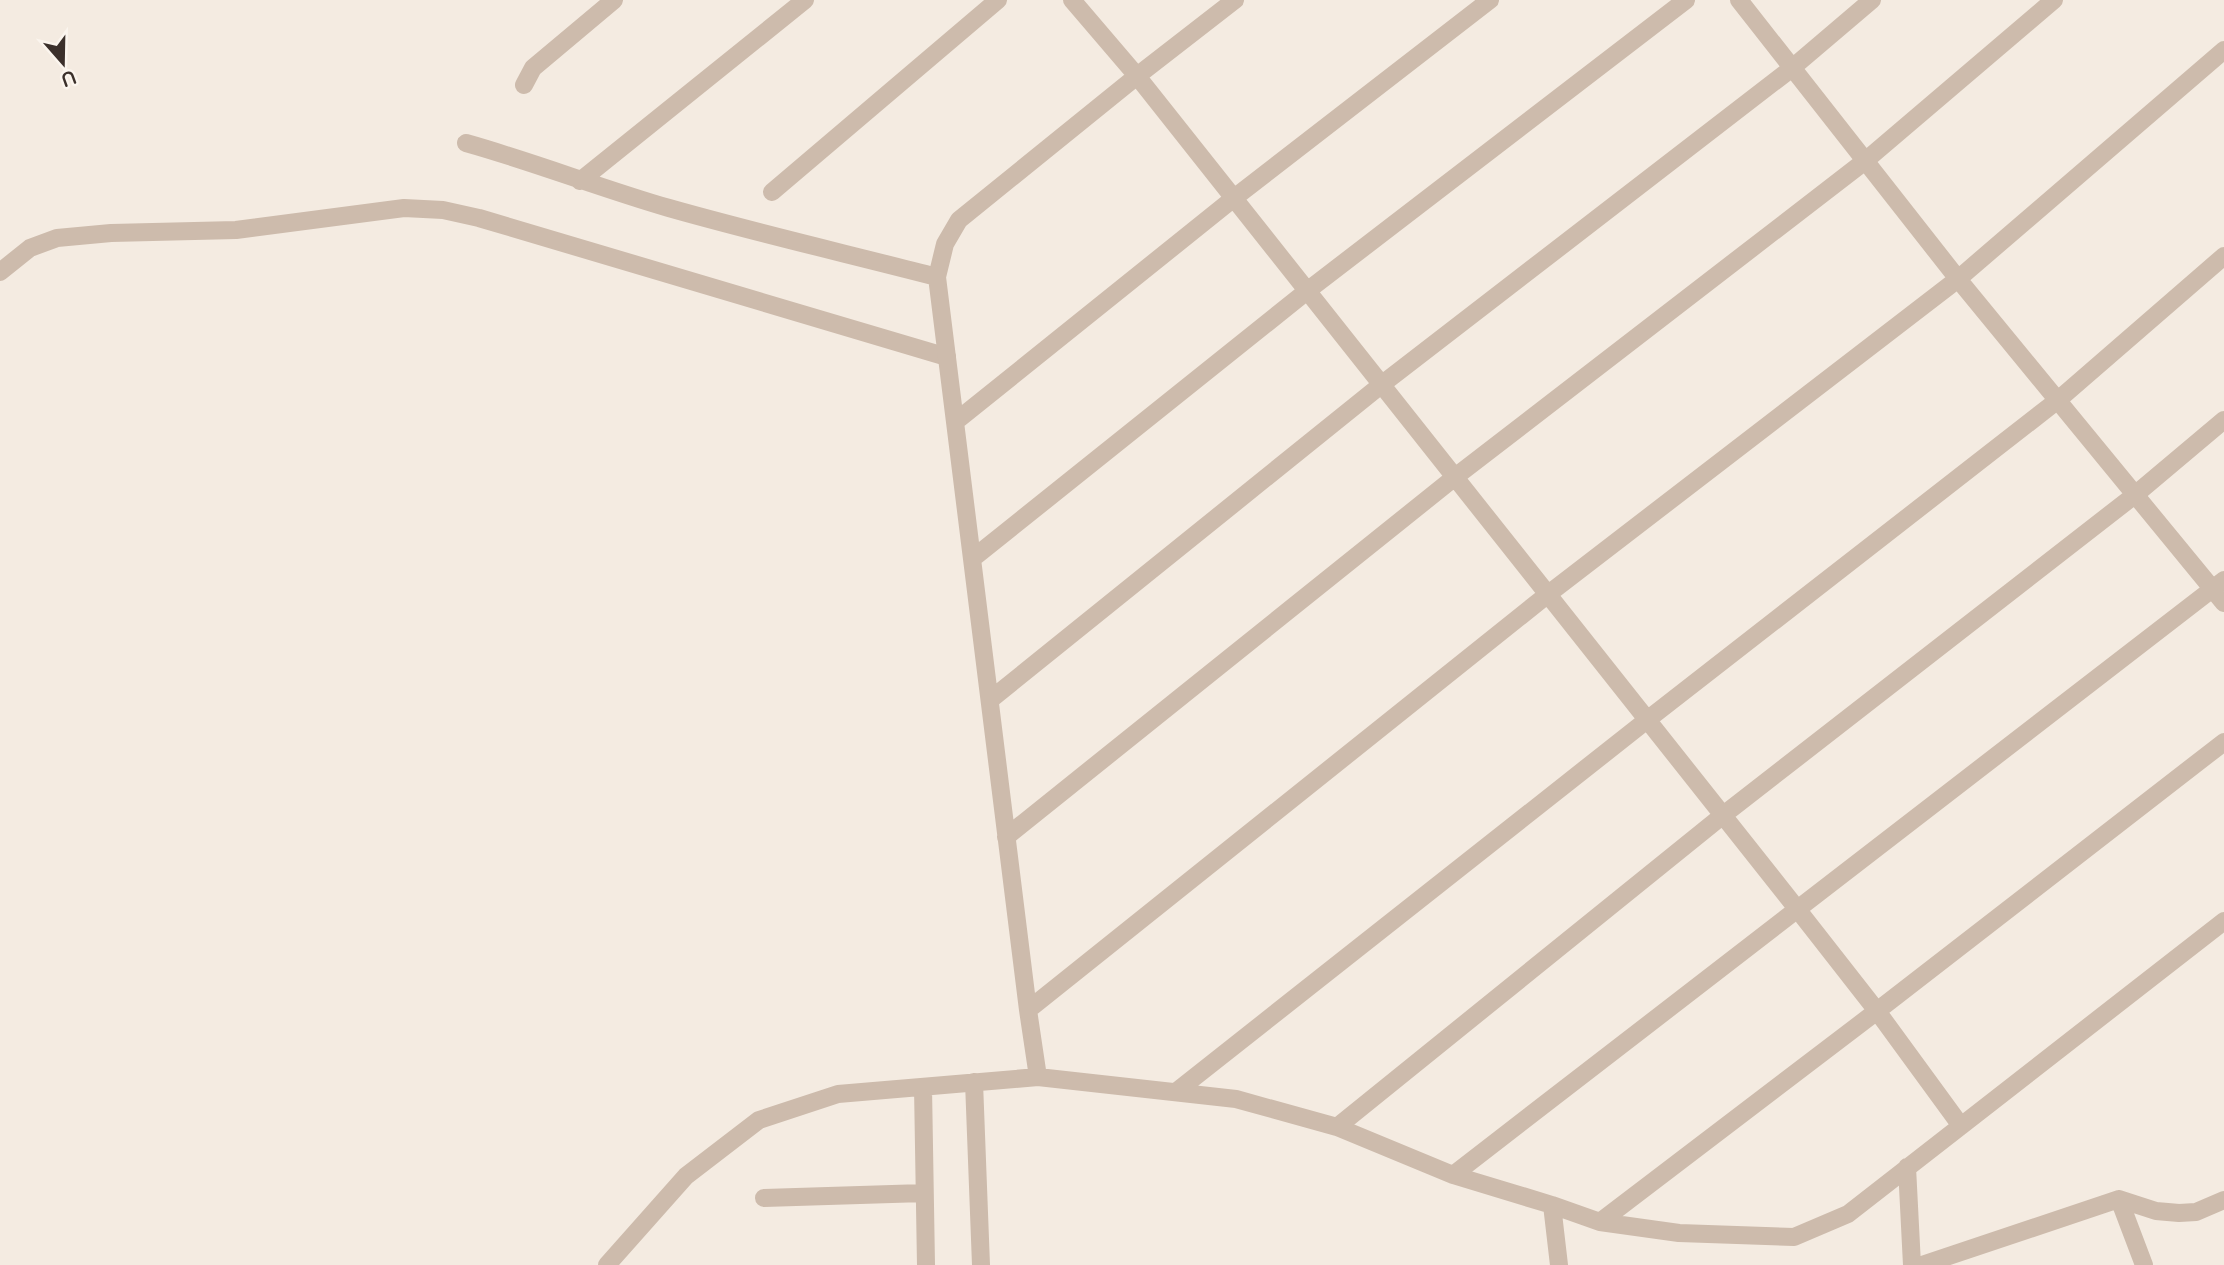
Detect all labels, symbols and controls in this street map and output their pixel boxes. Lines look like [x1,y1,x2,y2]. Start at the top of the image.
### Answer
north arrow [28,28,98,98]
text: U [58,65,79,91]

